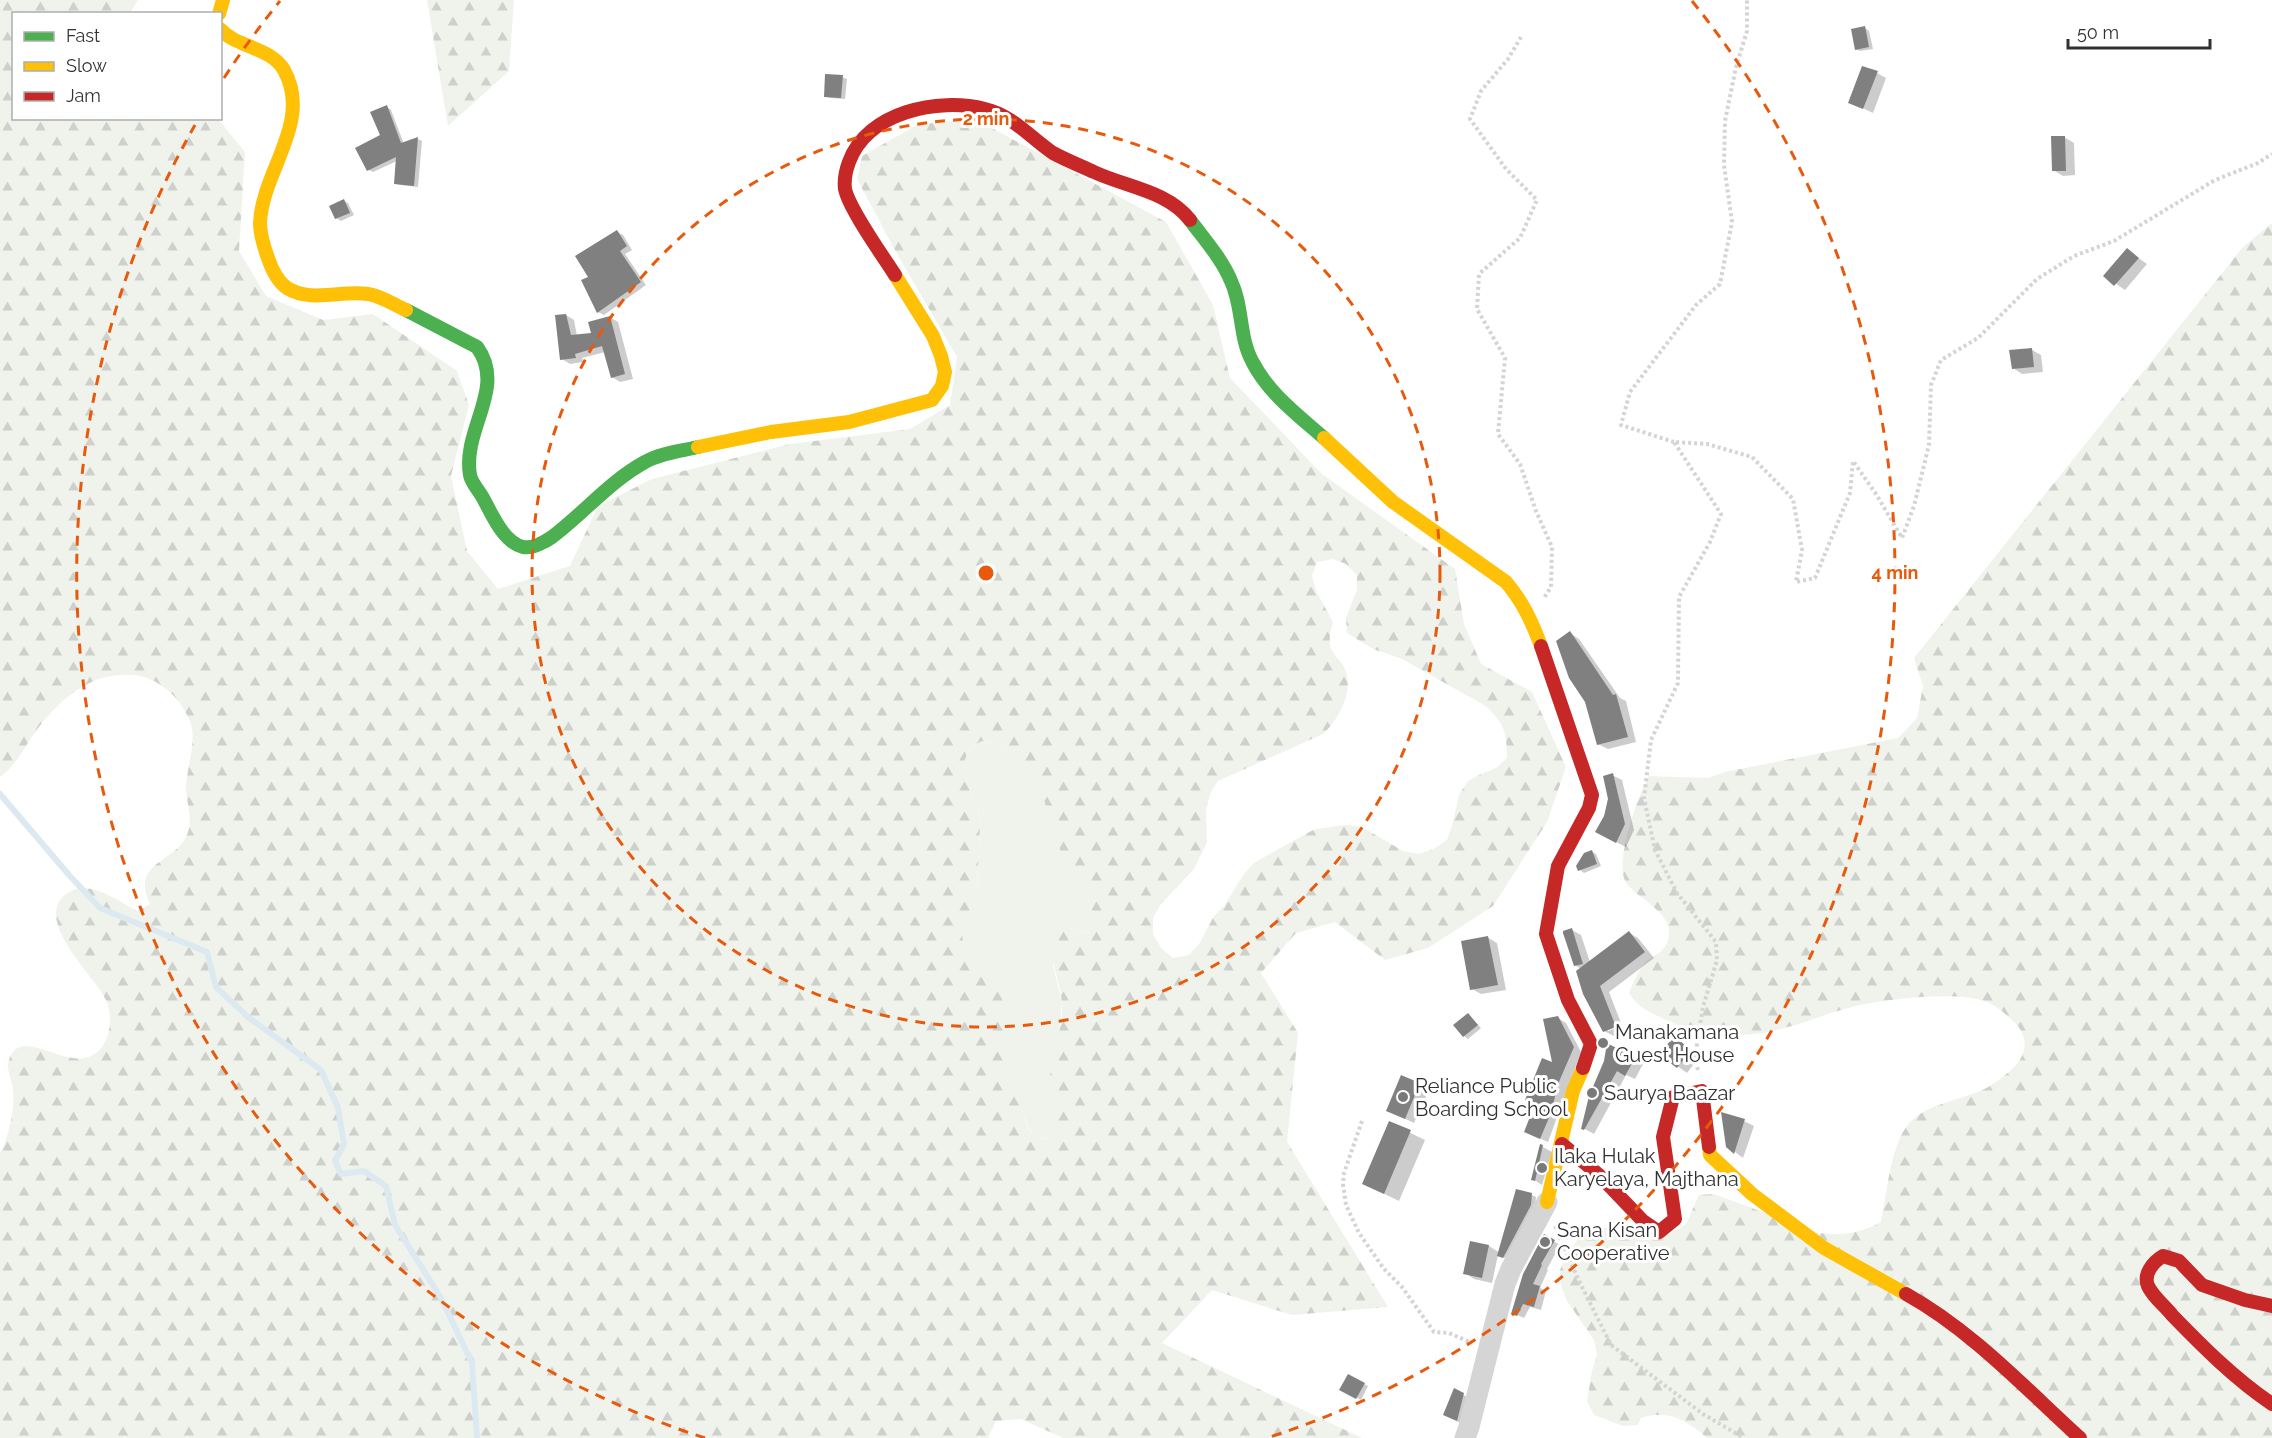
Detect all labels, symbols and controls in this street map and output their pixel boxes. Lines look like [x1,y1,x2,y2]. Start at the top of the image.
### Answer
legend [12,12,222,120]
scale bar [2068,12,2210,50]
text: 50 m [2077,22,2119,43]
text: Fast [66,25,100,46]
text: Slow [66,55,107,76]
text: Jam [66,85,101,106]
text: 2 min [963,108,1009,129]
text: 4 min [1872,562,1918,583]
centre of rings [976,563,996,583]
place label: Manakamana Guest House [1615,1020,1739,1067]
marker: Manakamana Guest House [1596,1036,1610,1050]
place label: Reliance Public Boarding School [1415,1074,1568,1121]
place label: Saurya Baazar [1604,1081,1735,1105]
marker: Saurya Baazar [1585,1086,1599,1100]
marker: Reliance Public Boarding School [1396,1090,1410,1104]
place label: Ilaka Hulak Karyelaya, Majthana [1554,1144,1739,1191]
marker: Ilaka Hulak Karyelaya, Majthana [1535,1161,1549,1175]
place label: Sana Kisan Cooperative [1557,1218,1670,1265]
marker: Sana Kisan Cooperative [1538,1235,1552,1249]

